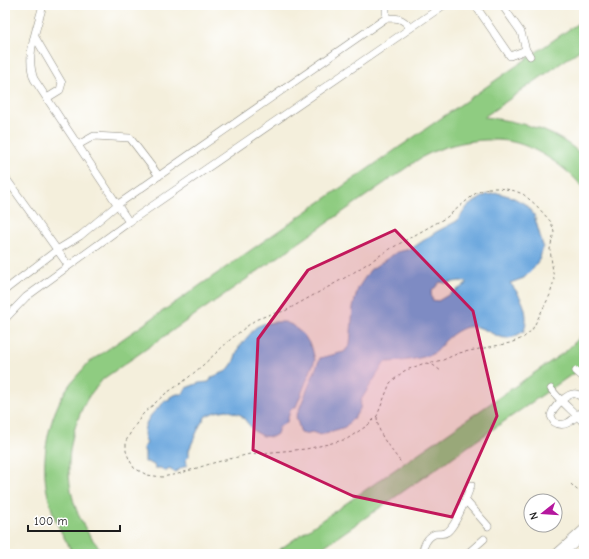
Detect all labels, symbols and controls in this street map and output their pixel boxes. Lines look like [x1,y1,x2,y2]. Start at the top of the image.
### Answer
north arrow [523,493,563,533]
scale bar [28,507,120,533]
text: N [527,510,541,521]
text: 100 m [34,514,67,528]

